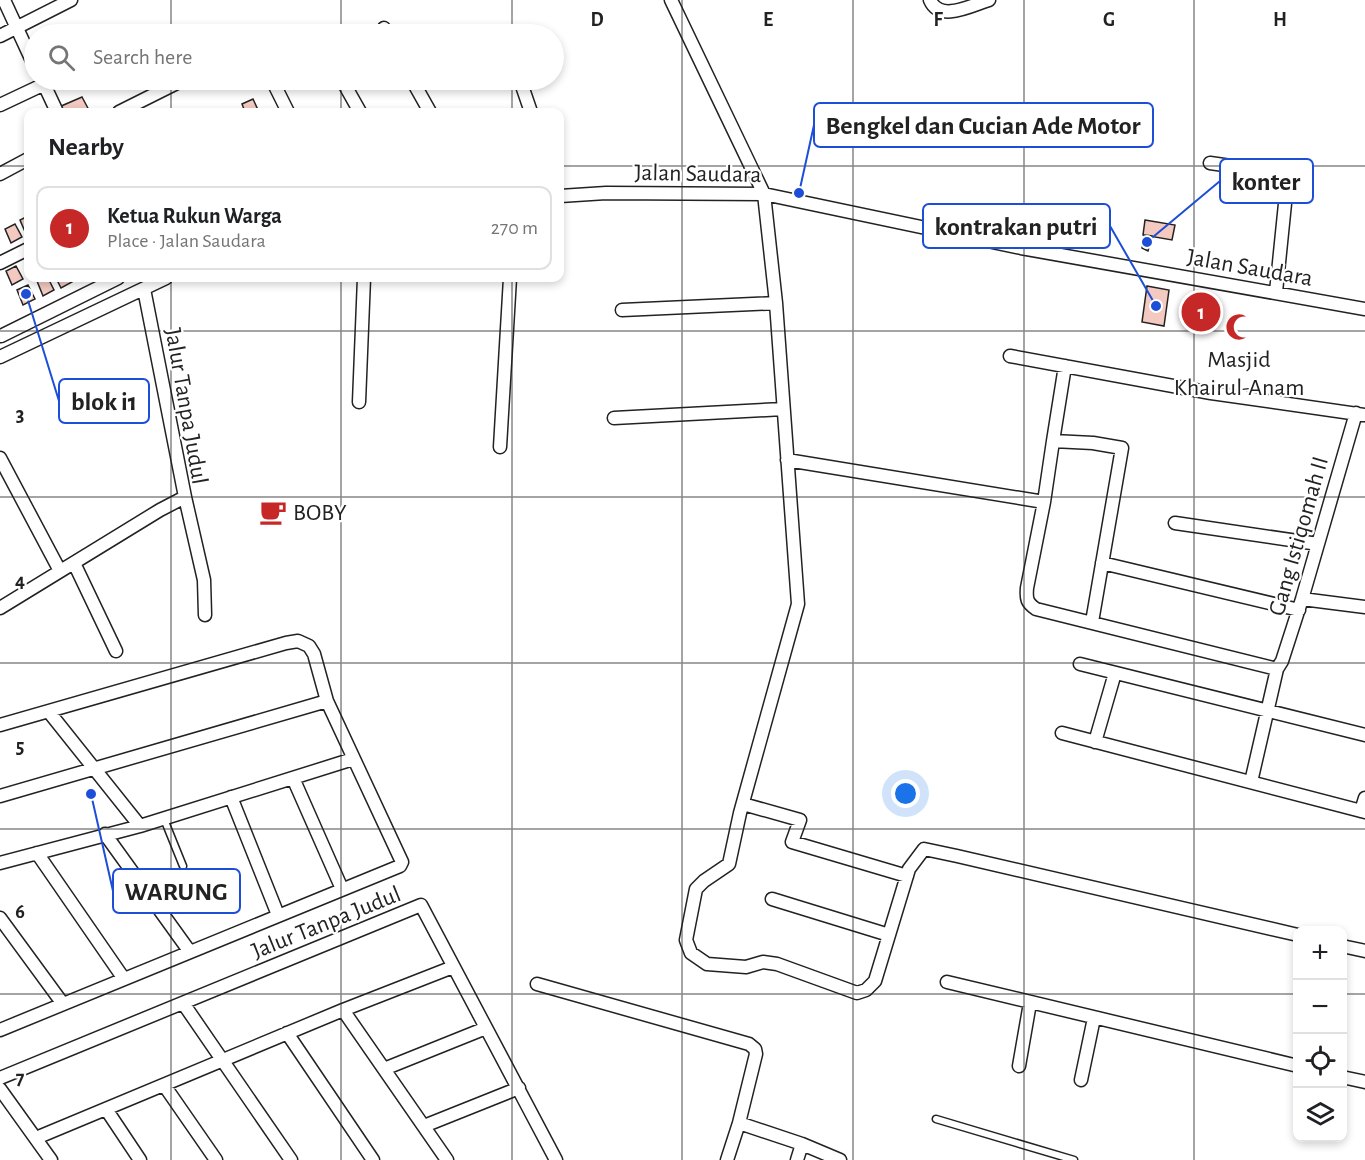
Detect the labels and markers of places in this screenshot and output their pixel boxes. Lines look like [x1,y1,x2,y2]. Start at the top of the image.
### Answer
callout: Bengkel dan Cucian Ade Motor [814,103,1153,147]
callout: konter [1220,159,1313,203]
callout: kontrakan putri [923,204,1110,248]
pin: 1 [1182,290,1220,334]
mosque icon: Masjid Khairul-Anam [1224,312,1254,342]
place label: Masjid Khairul-Anam [1174,348,1304,400]
callout: blok i1 [59,379,149,423]
cafe icon: BOBY [258,497,288,527]
place label: BOBY [293,501,347,525]
callout: WARUNG [113,869,240,913]

